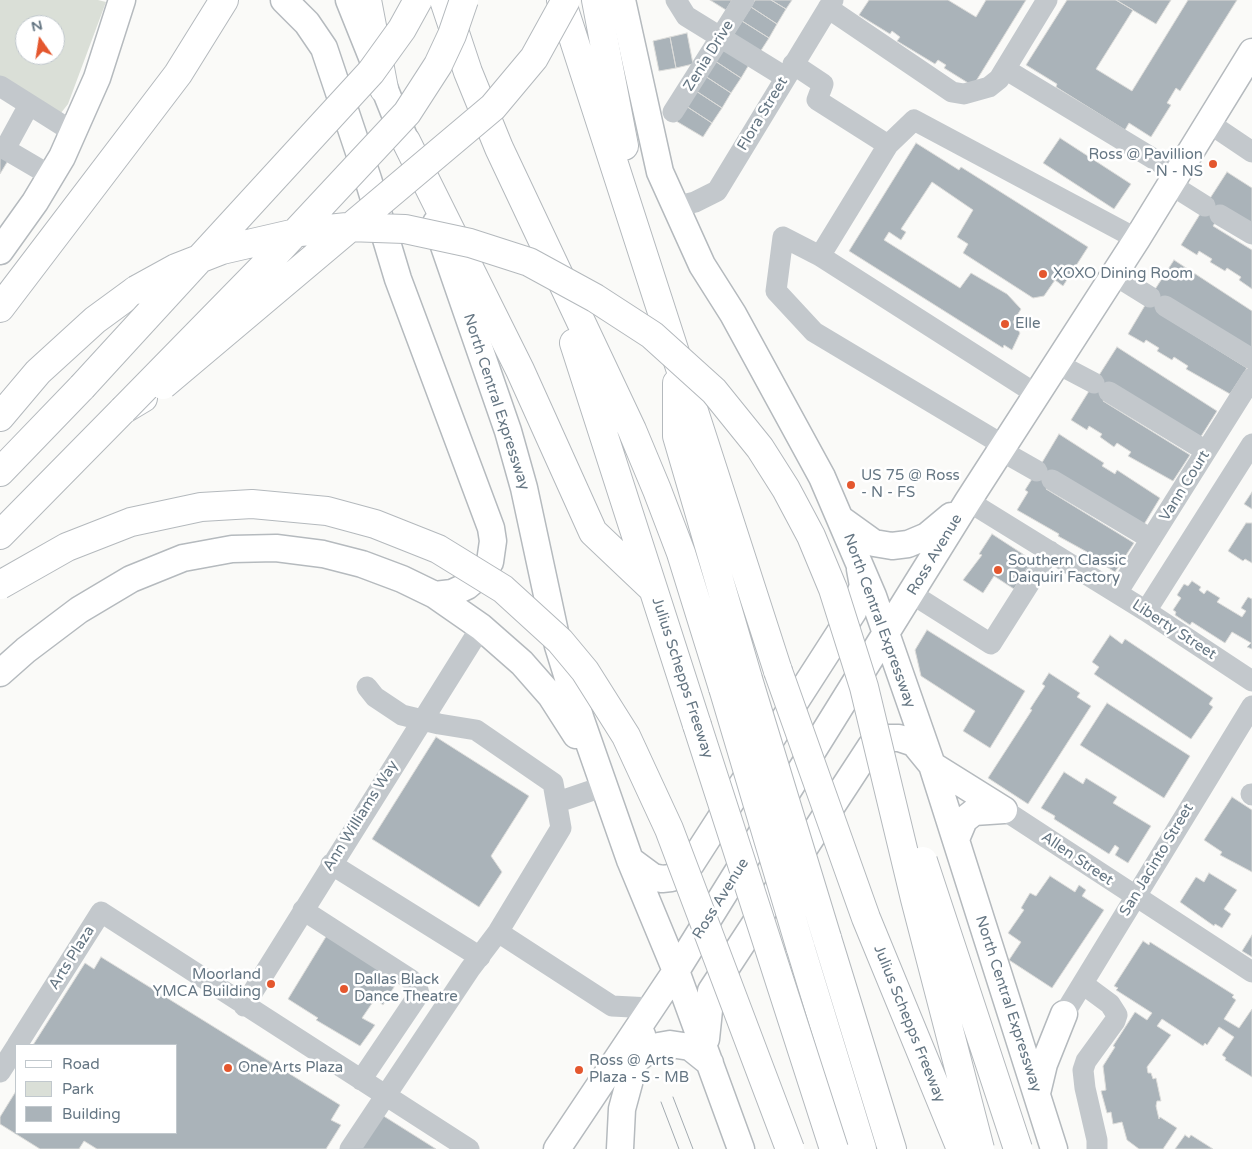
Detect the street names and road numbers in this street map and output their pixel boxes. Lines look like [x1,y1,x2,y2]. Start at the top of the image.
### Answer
street label: Zenia Drive [680,17,738,95]
street label: Flora Street [734,74,792,154]
street label: North Central Expressway [459,312,533,492]
street label: Vann Court [1156,447,1214,525]
street label: Ross Avenue [904,511,966,599]
street label: North Central Expressway [839,531,919,711]
street label: Julius Schepps Freeway [647,595,717,761]
street label: Liberty Street [1129,596,1219,664]
street label: Ann Williams Way [320,757,402,875]
street label: San Jacinto Street [1116,800,1198,920]
street label: Allen Street [1038,828,1116,890]
street label: Ross Avenue [689,855,753,943]
street label: North Central Expressway [971,914,1045,1094]
street label: Arts Plaza [45,923,99,993]
street label: Julius Schepps Freeway [869,943,949,1105]

